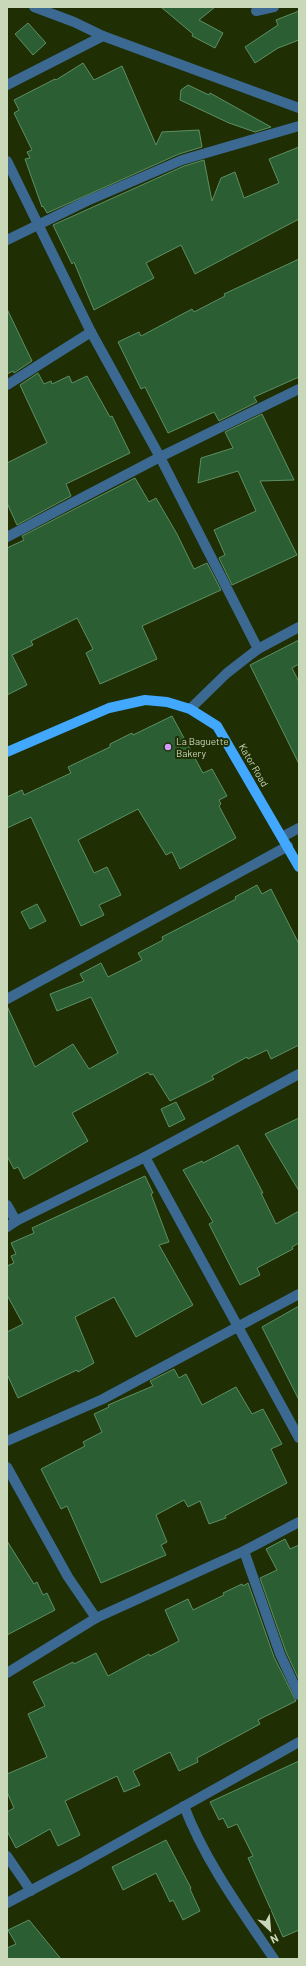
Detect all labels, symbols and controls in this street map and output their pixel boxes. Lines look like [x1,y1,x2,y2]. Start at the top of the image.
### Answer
place label: La Baguette Bakery [176,735,229,759]
street label: Kator Road [237,741,271,789]
marker: La Baguette Bakery [163,742,173,752]
north arrow [250,1910,290,1950]
text: N [268,1932,281,1947]

